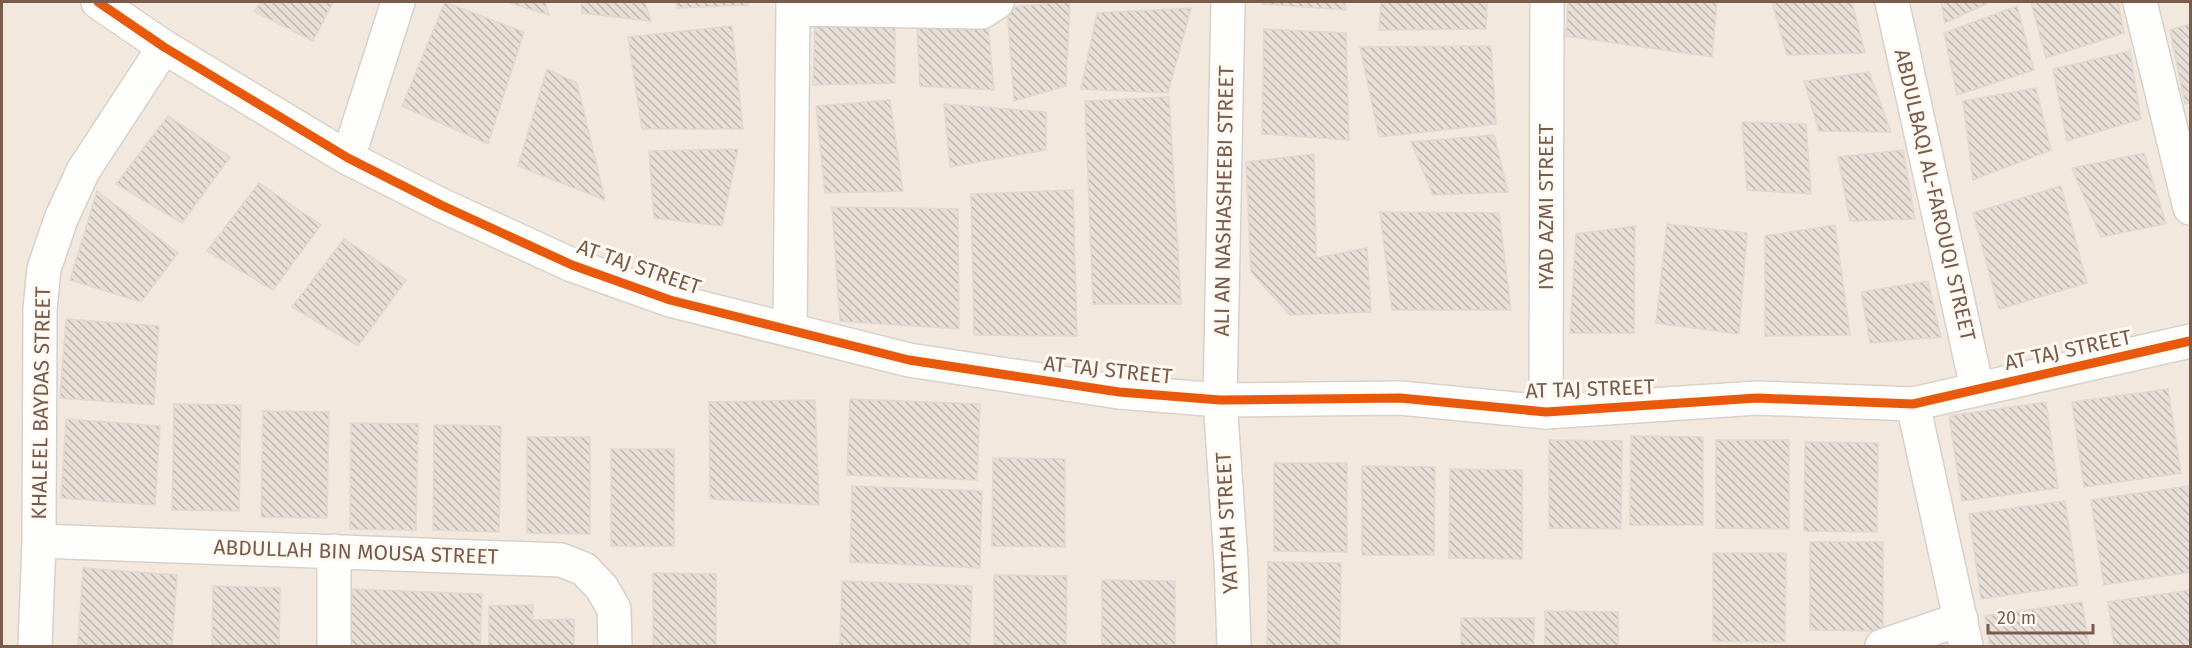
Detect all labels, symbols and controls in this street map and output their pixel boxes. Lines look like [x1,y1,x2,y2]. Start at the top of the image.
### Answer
street label: ABDULBAQI AL-FAROUQI STREET [1889,47,1981,344]
street label: ALI AN NASHASHEEBI STREET [1209,65,1239,337]
street label: IYAD AZMI STREET [1533,124,1559,290]
street label: AT TAJ STREET [574,234,704,300]
street label: KHALEEL BAYDAS STREET [26,286,56,520]
street label: AT TAJ STREET [2002,324,2134,376]
street label: AT TAJ STREET [1042,350,1174,390]
street label: AT TAJ STREET [1525,374,1655,404]
street label: YATTAH STREET [1210,451,1244,595]
street label: ABDULLAH BIN MOUSA STREET [213,534,499,570]
scale bar [1988,597,2093,635]
text: 20 m [1997,607,2036,629]

